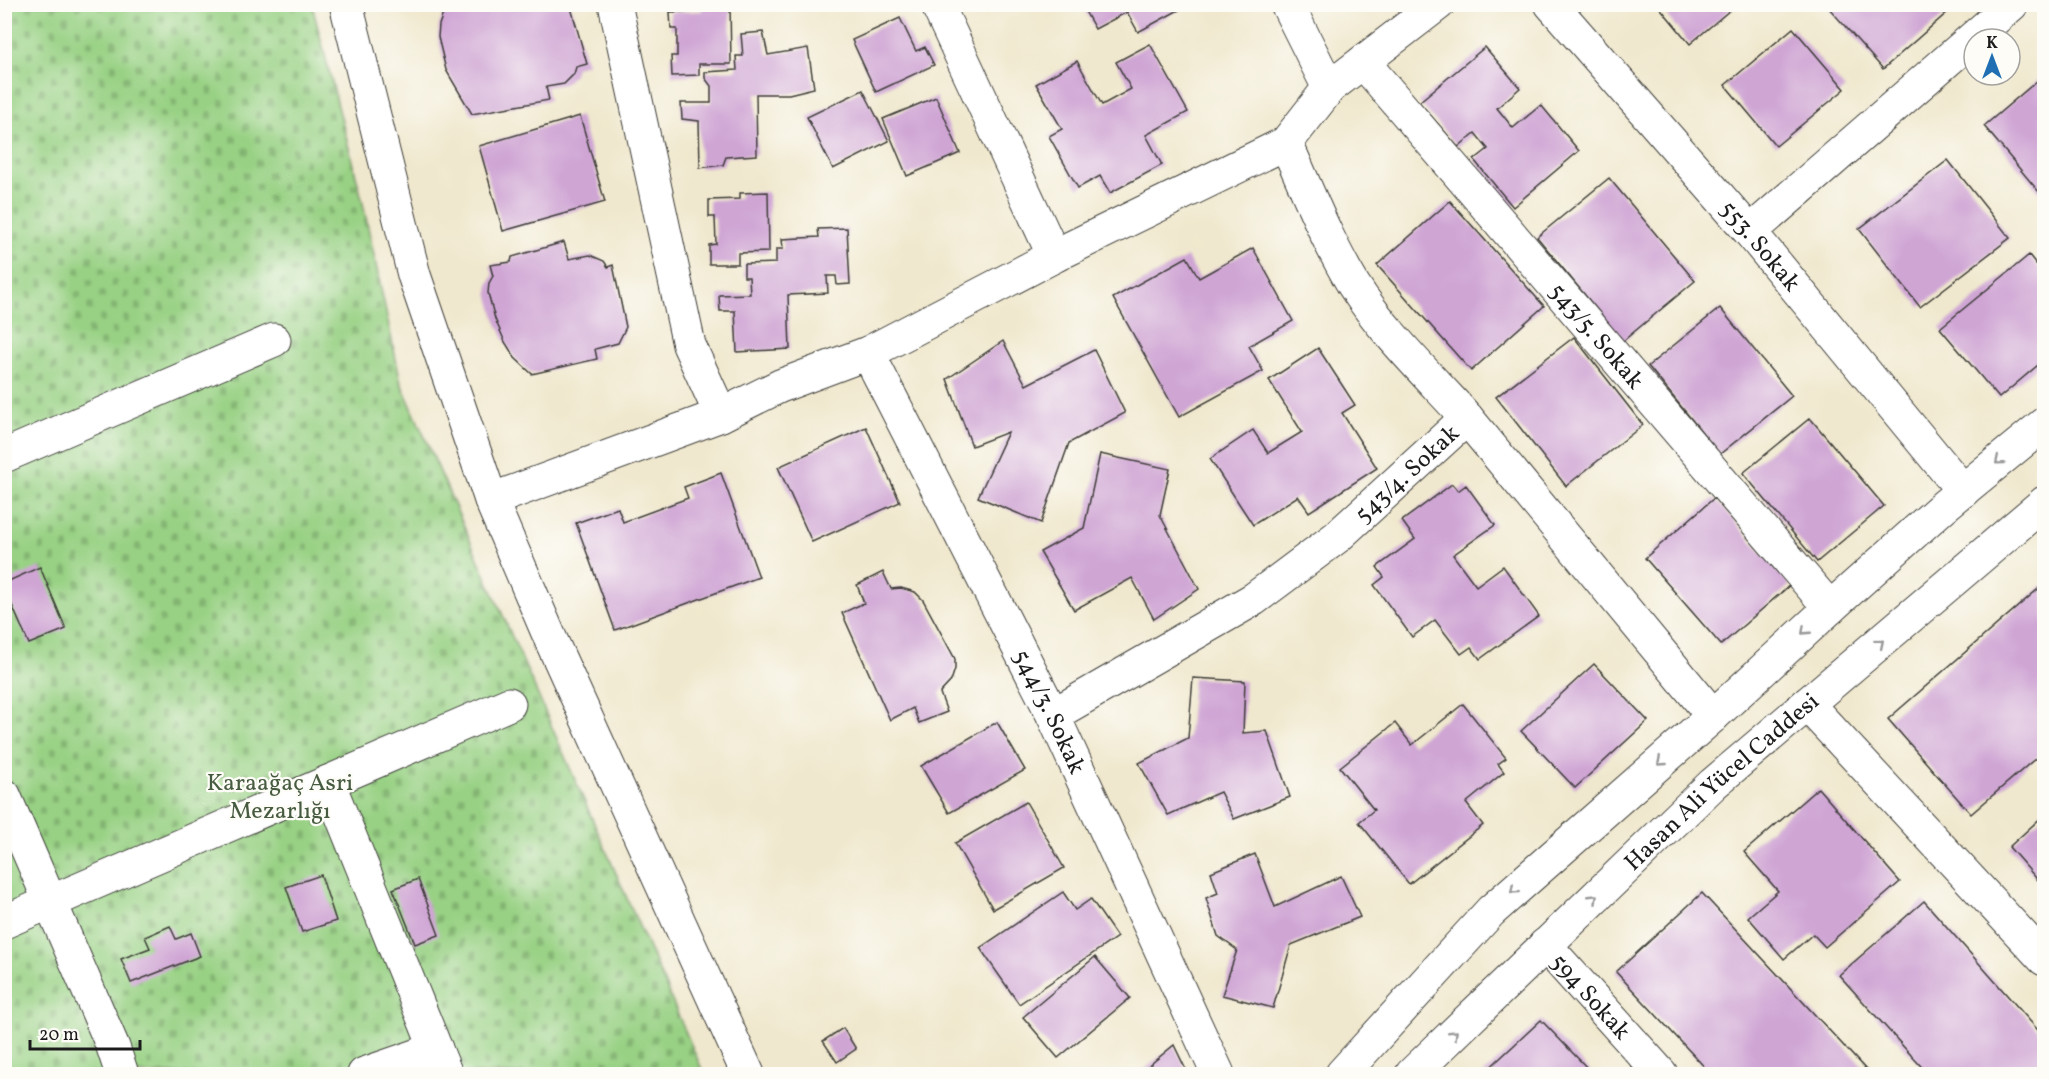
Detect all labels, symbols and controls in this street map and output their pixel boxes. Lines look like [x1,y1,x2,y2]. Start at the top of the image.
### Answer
north arrow [1962,27,2022,87]
text: K [1986,33,1998,55]
street label: 553. Sokak [1711,194,1807,300]
street label: 543/5. Sokak [1540,276,1651,398]
street label: 543/4. Sokak [1348,418,1468,532]
one-way arrow [1995,454,2006,465]
one-way arrow [1802,624,1812,635]
one-way arrow [1873,639,1884,650]
street label: 544/3. Sokak [1003,644,1093,780]
street label: Hasan Ali Yücel Caddesi [1618,686,1827,880]
one-way arrow [1657,755,1668,766]
park label: Karaağaç Asri Mezarlığı [207,767,353,829]
one-way arrow [1510,883,1521,894]
one-way arrow [1587,894,1598,905]
street label: 594 Sokak [1542,947,1638,1048]
scale bar [30,1013,140,1051]
text: 20 m [39,1023,79,1048]
one-way arrow [1446,1030,1457,1041]

